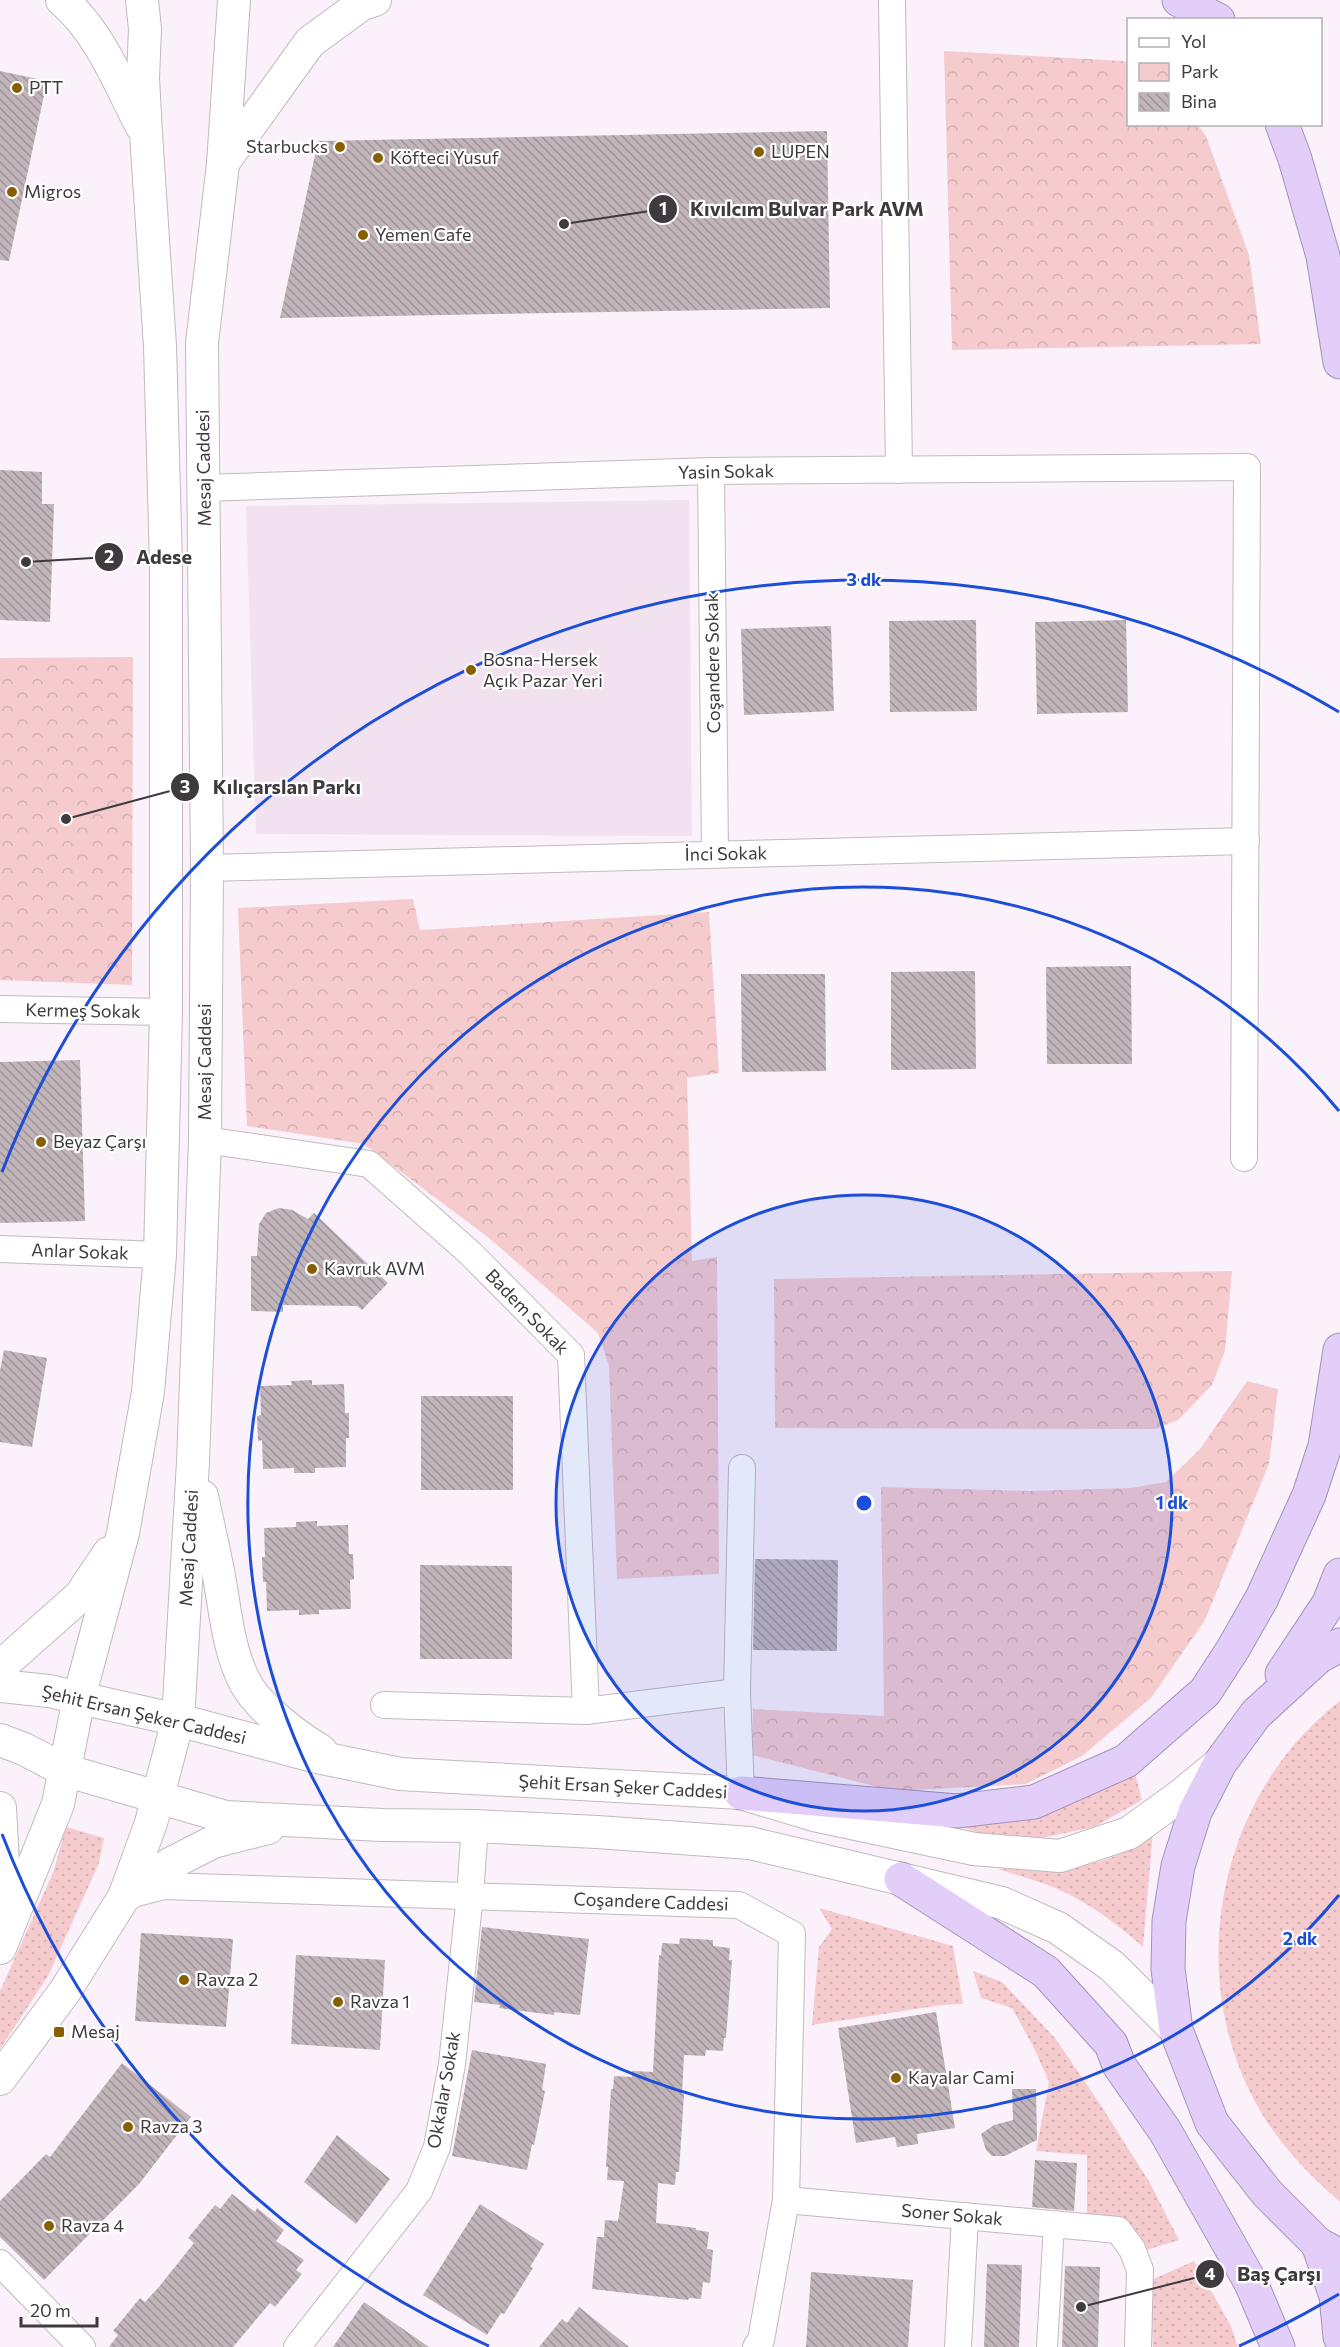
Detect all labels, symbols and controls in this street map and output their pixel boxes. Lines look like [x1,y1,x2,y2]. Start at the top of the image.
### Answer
legend [1127,18,1322,126]
text: Yol [1181,30,1206,52]
text: Park [1181,60,1219,82]
place label: PTT [29,76,63,98]
marker: PTT [10,81,24,95]
text: Bina [1181,90,1217,112]
place label: Starbucks [246,135,328,157]
marker: Starbucks [333,140,347,154]
place label: LUPEN [771,140,830,162]
marker: LUPEN [752,145,766,159]
place label: Köfteci Yusuf [390,146,500,168]
marker: Köfteci Yusuf [371,151,385,165]
place label: Migros [24,180,81,202]
marker: Migros [5,185,19,199]
callout: Kıvılcım Bulvar Park AVM [648,190,936,228]
text: Kıvılcım Bulvar Park AVM [690,196,924,220]
text: 1 [659,197,667,219]
place label: Yemen Cafe [375,223,471,245]
marker: Yemen Cafe [356,228,370,242]
street label: Mesaj Caddesi [191,409,215,527]
street label: Yasin Sokak [678,459,774,483]
callout: Adese [94,538,204,576]
text: Adese [136,544,192,568]
text: 2 [104,545,114,567]
text: 3 dk [847,568,882,590]
street label: Coşandere Sokak [700,592,724,734]
place label: Bosna-Hersek Açık Pazar Yeri [483,648,603,691]
marker: Bosna-Hersek Açık Pazar Yeri [464,663,478,677]
callout: Kılıçarslan Parkı [170,768,373,806]
text: Kılıçarslan Parkı [213,774,361,798]
text: 3 [180,775,190,797]
street label: İnci Sokak [685,841,768,865]
street label: Kermeş Sokak [25,998,141,1022]
street label: Mesaj Caddesi [193,1003,215,1121]
place label: Beyaz Çarşı [53,1130,146,1152]
marker: Beyaz Çarşı [34,1135,48,1149]
street label: Anlar Sokak [31,1238,129,1264]
place label: Kavruk AVM [324,1257,425,1279]
marker: Kavruk AVM [305,1262,319,1276]
street label: Badem Sokak [481,1264,574,1359]
street label: Mesaj Caddesi [174,1489,202,1607]
text: 1 dk [1156,1491,1189,1513]
centre of rings [854,1493,874,1513]
street label: Şehit Ersan Şeker Caddesi [40,1680,249,1748]
street label: Şehit Ersan Şeker Caddesi [518,1770,728,1802]
street label: Coşandere Caddesi [573,1887,729,1915]
text: 2 dk [1283,1927,1318,1949]
place label: Ravza 2 [196,1968,258,1990]
marker: Ravza 2 [177,1973,191,1987]
place label: Ravza 1 [350,1990,410,2012]
marker: Ravza 1 [331,1995,345,2009]
place label: Mesaj [71,2020,120,2042]
marker: Mesaj [52,2025,66,2039]
street label: Okkalar Sokak [422,2029,464,2150]
place label: Kayalar Cami [908,2066,1015,2088]
marker: Kayalar Cami [889,2071,903,2085]
place label: Ravza 3 [140,2115,203,2137]
marker: Ravza 3 [121,2120,135,2134]
street label: Soner Sokak [900,2199,1004,2229]
place label: Ravza 4 [61,2214,124,2236]
marker: Ravza 4 [42,2219,56,2233]
callout: Baş Çarşı [1195,2255,1333,2293]
text: Baş Çarşı [1237,2261,1321,2285]
text: 4 [1204,2262,1216,2284]
scale bar [21,2290,98,2328]
text: 20 m [30,2299,71,2321]

